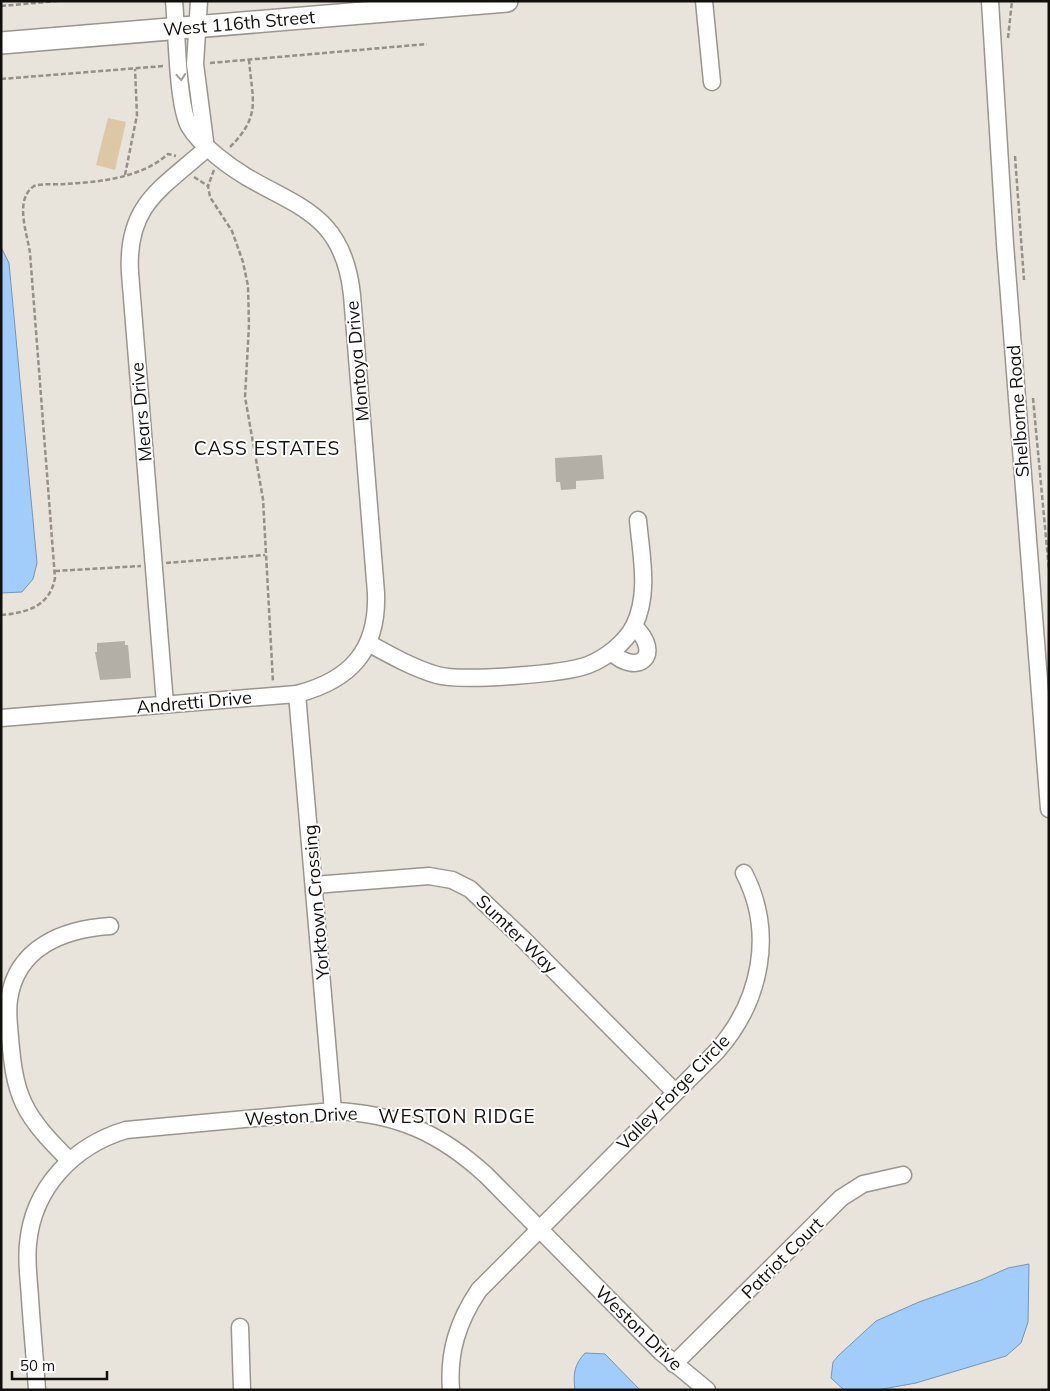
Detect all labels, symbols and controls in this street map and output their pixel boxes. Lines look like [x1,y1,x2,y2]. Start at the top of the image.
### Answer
street label: West 116th Street [162,5,316,41]
one-way arrow [175,73,186,81]
street label: Montoya Drive [340,300,374,422]
street label: Shelborne Road [1002,344,1034,478]
street label: Mears Drive [125,361,157,463]
district label: CASS ESTATES [194,436,340,460]
street label: Andretti Drive [135,686,253,718]
street label: Yorktown Crossing [298,824,334,981]
street label: Sumter Way [472,890,563,979]
street label: Valley Forge Circle [612,1029,734,1155]
street label: Weston Drive [244,1102,358,1130]
district label: WESTON RIDGE [378,1104,536,1128]
street label: Patriot Court [736,1212,828,1304]
street label: Weston Drive [590,1281,688,1375]
scale bar [12,1348,108,1380]
text: 50 m [20,1356,55,1375]

